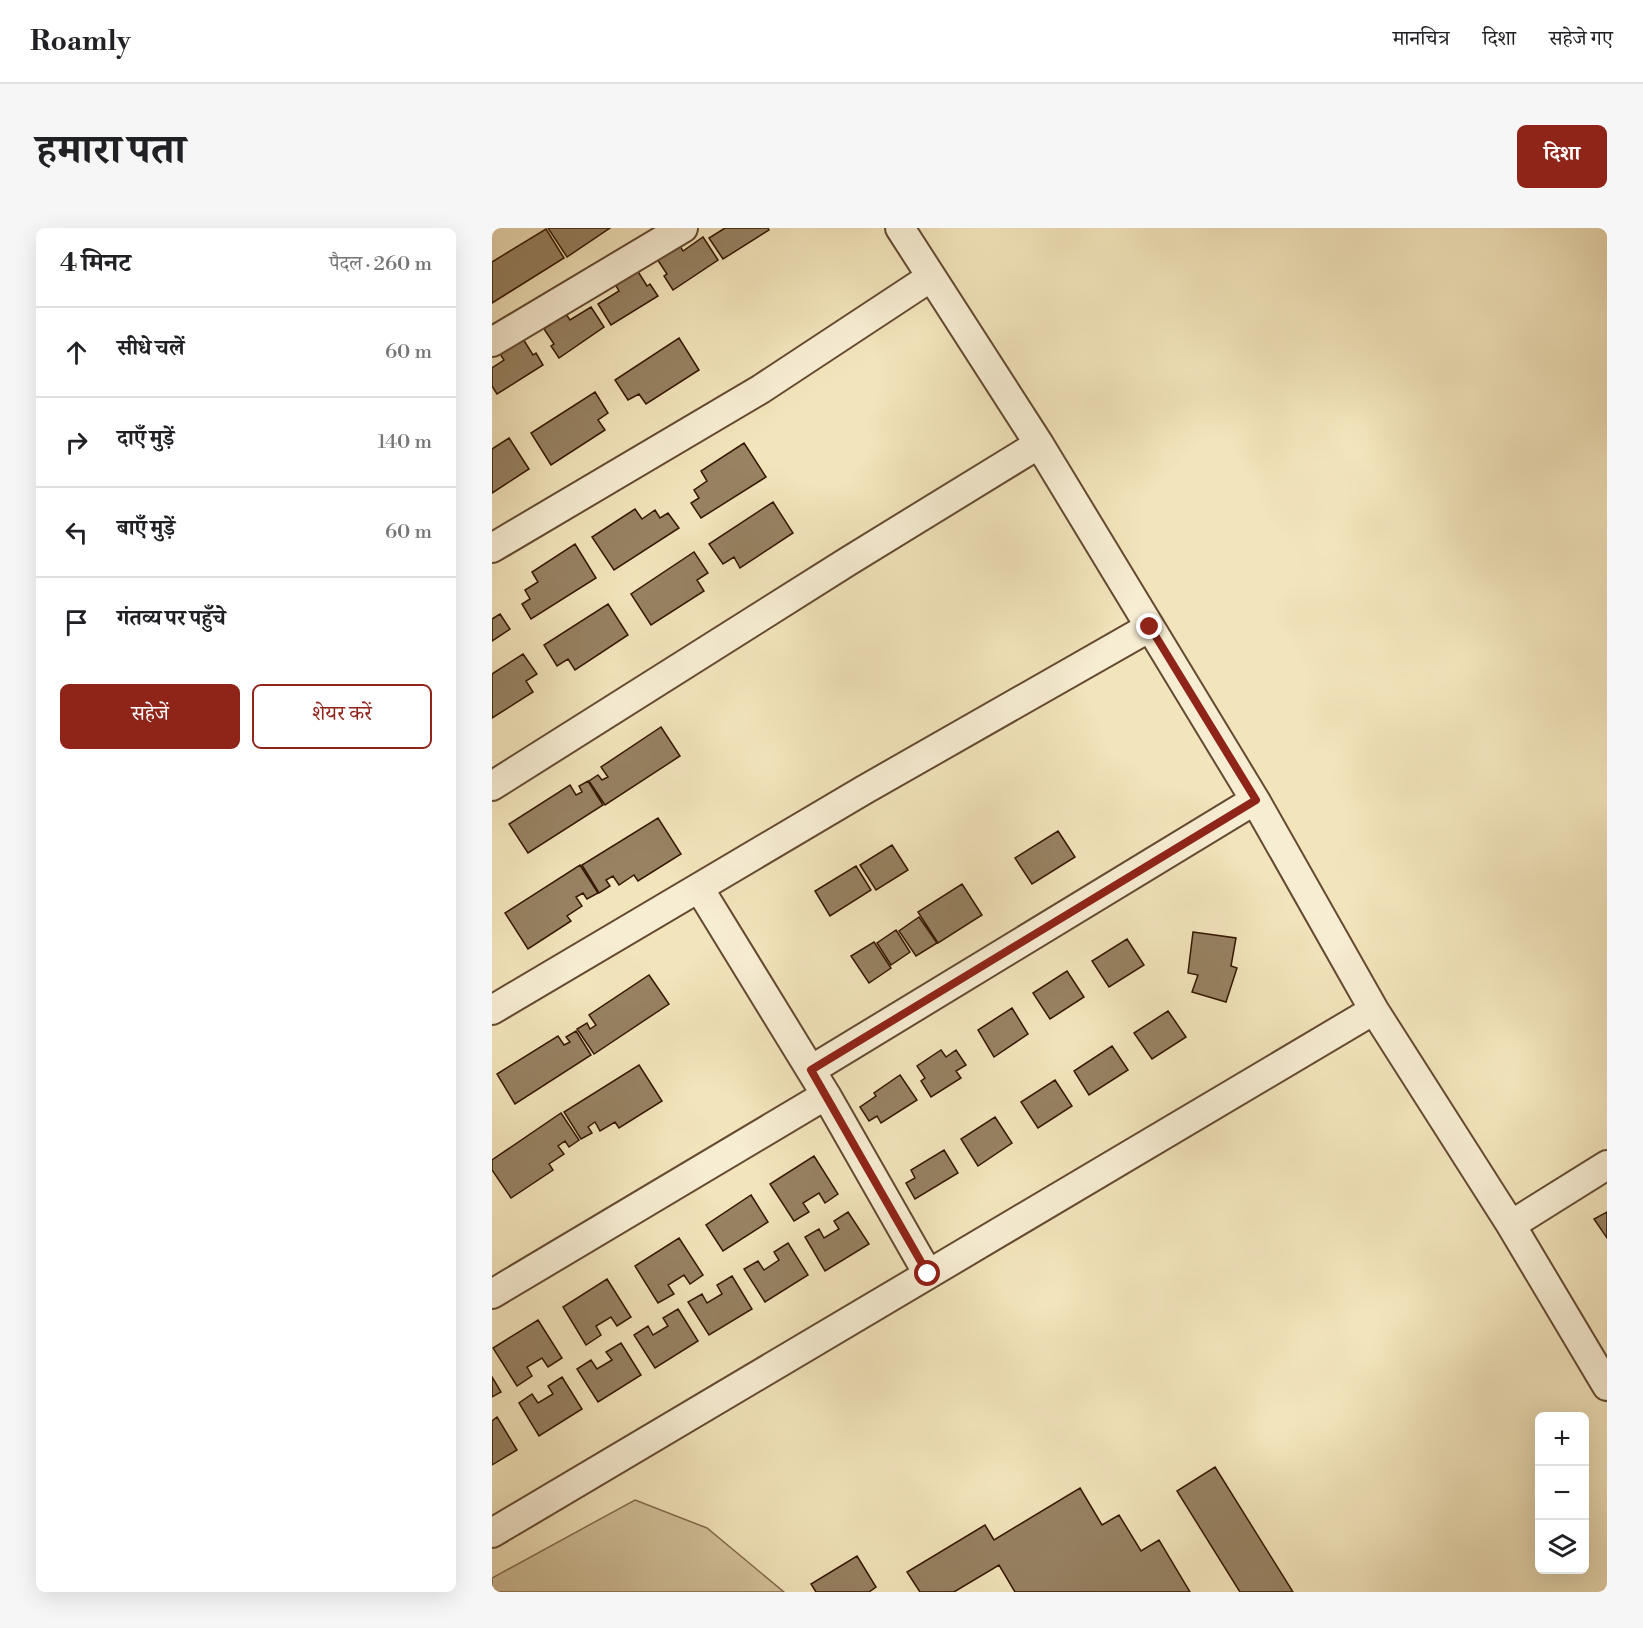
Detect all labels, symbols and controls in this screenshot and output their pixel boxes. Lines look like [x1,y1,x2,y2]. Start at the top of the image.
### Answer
text: Roamly [30,24,131,59]
text: मानचित्र [1393,26,1450,52]
text: दिशा [1483,26,1516,52]
text: सहेजे गए [1549,26,1613,52]
text: हमारा पता [36,124,186,177]
button: दिशा [1517,125,1607,188]
text: 4 मिनट [60,247,131,279]
text: पैदल · 260 m [329,252,432,277]
text: सीधे चलें [117,335,184,362]
icon: ahead [60,336,93,369]
text: 60 m [385,340,432,365]
text: दाएँ मुड़ें [117,425,174,452]
icon: right [60,426,93,459]
text: 140 m [377,430,432,455]
text: बाएँ मुड़ें [117,515,175,542]
icon: left [60,516,93,549]
text: 60 m [385,520,432,545]
text: गंतव्य पर पहुँचे [117,605,226,632]
icon: arrive [60,606,93,639]
route end [1136,613,1162,639]
button: सहेजें [60,684,240,749]
button: शेयर करें [252,684,432,749]
route start [914,1260,940,1286]
map controls [1535,1412,1589,1574]
button: + [1535,1412,1589,1466]
button: − [1535,1466,1589,1520]
button: layers [1535,1520,1589,1574]

